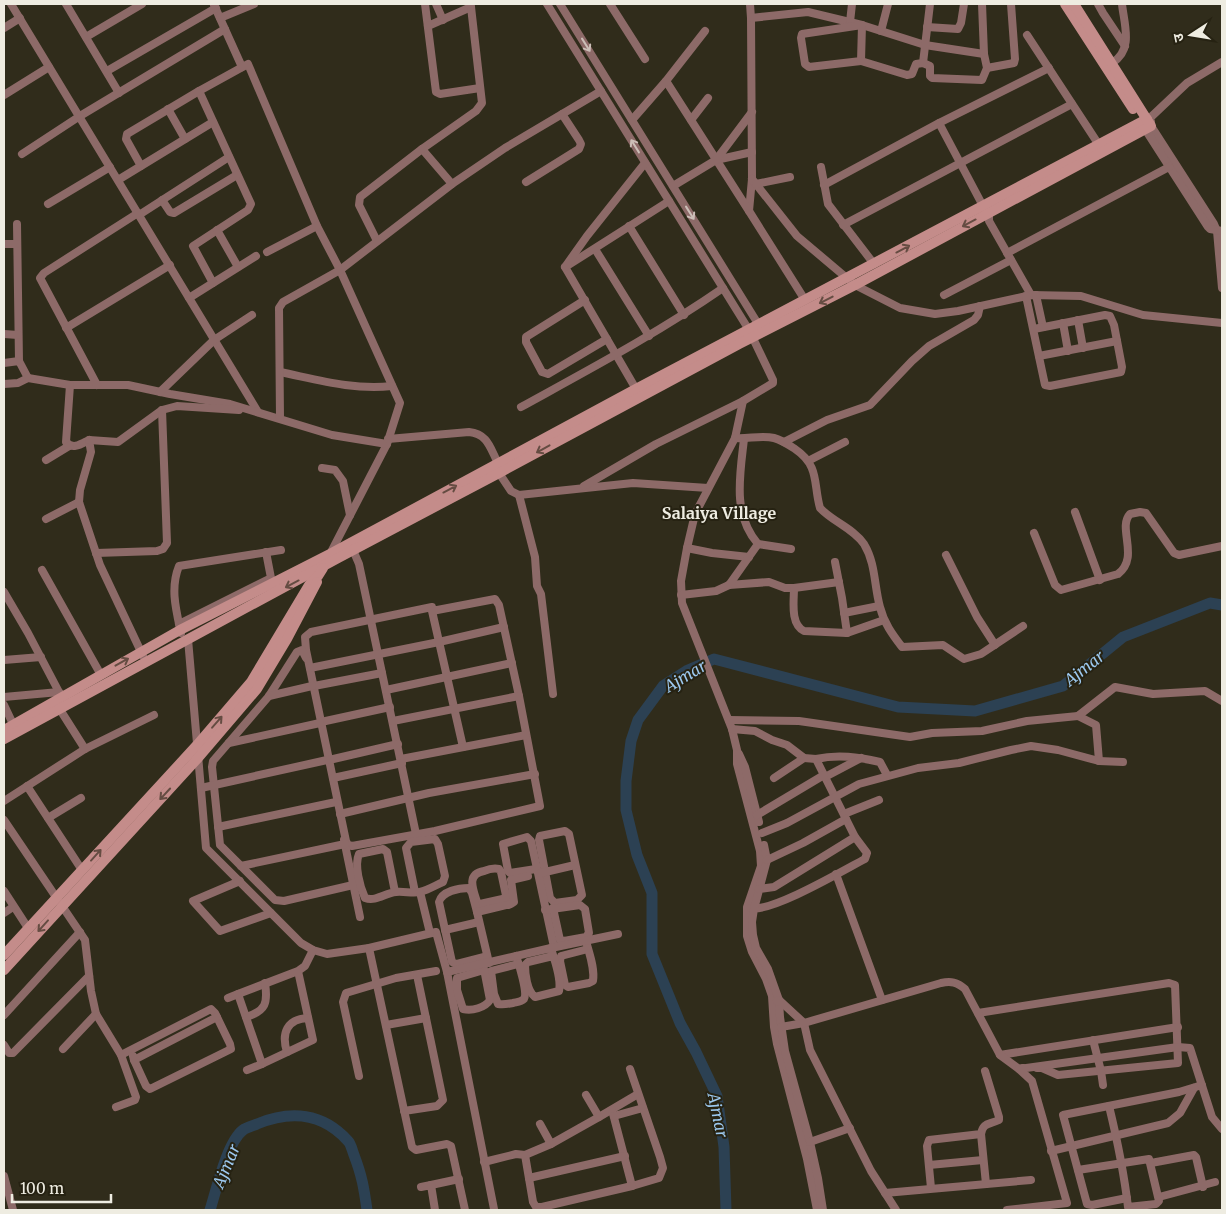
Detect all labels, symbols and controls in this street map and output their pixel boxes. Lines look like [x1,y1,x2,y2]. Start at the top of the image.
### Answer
north arrow [1166,10,1216,60]
text: उ [1168,31,1188,44]
one-way arrow [581,38,591,52]
one-way arrow [630,140,640,154]
one-way arrow [684,206,695,220]
one-way arrow [963,219,977,229]
one-way arrow [895,244,910,254]
one-way arrow [819,296,834,305]
one-way arrow [535,444,550,454]
one-way arrow [442,484,457,494]
district label: Salaiya Village [662,503,777,523]
one-way arrow [285,579,299,589]
water label: Ajmar [1058,646,1108,691]
water label: Ajmar [659,656,710,697]
one-way arrow [115,657,129,667]
one-way arrow [211,715,222,728]
one-way arrow [159,787,171,800]
one-way arrow [90,848,102,861]
one-way arrow [37,920,49,933]
water label: Ajmar [703,1089,733,1140]
water label: Ajmar [207,1141,244,1193]
scale bar [12,1172,111,1204]
text: 100 m [20,1179,64,1198]

